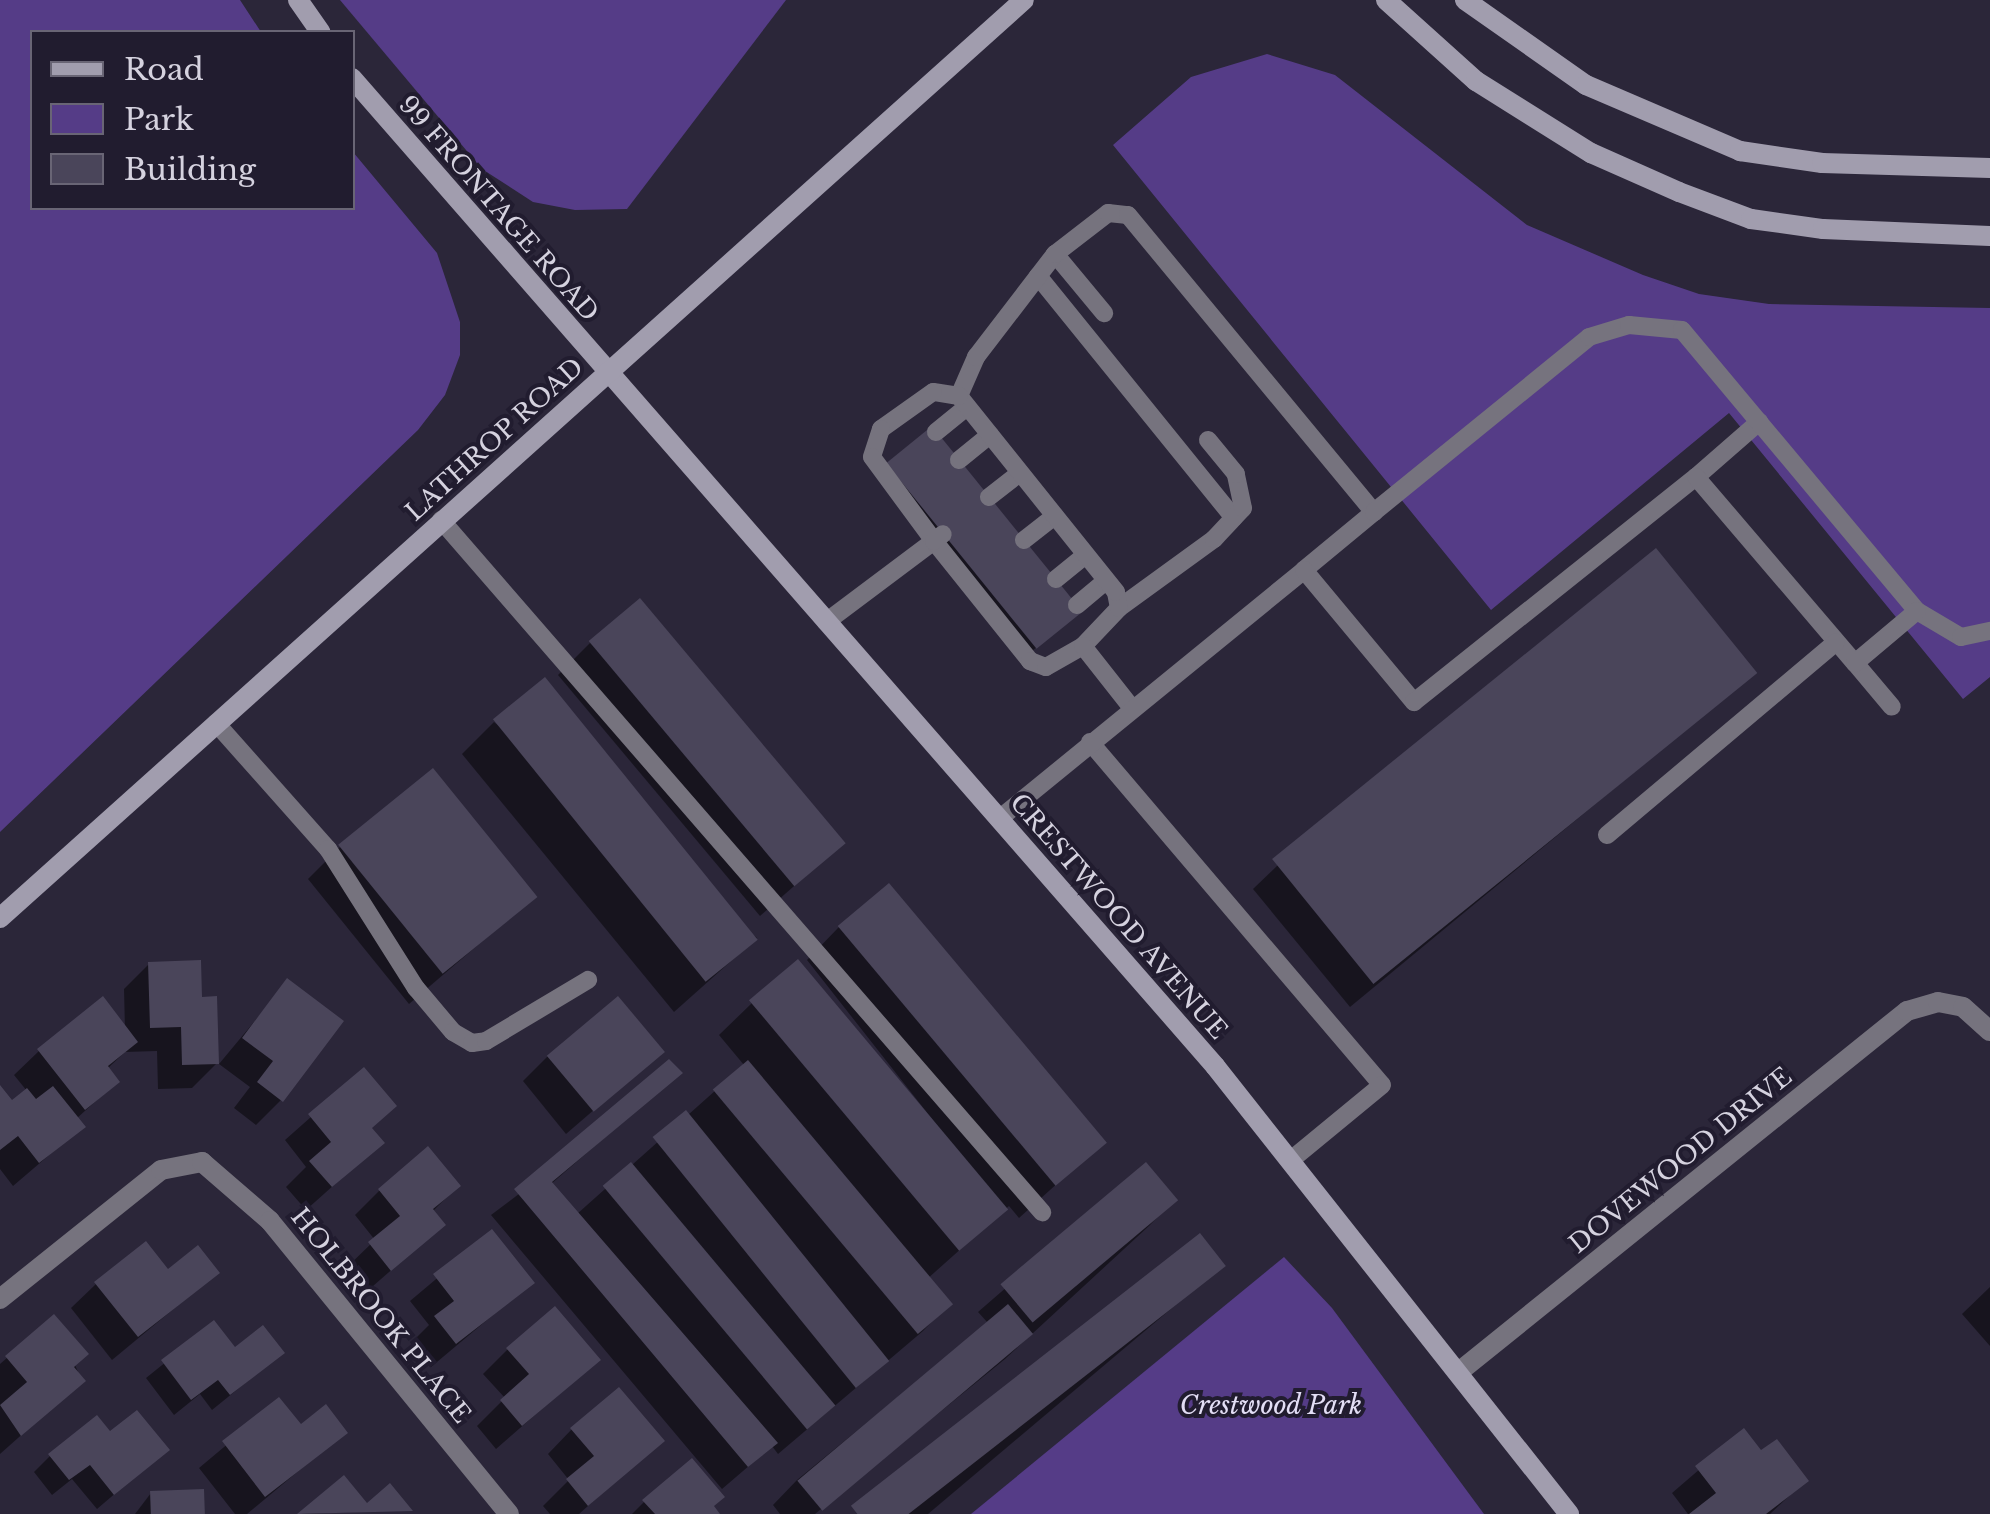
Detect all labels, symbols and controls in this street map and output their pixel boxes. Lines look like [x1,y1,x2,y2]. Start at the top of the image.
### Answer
legend [30,30,355,210]
text: Road [124,51,204,88]
street label: 99 FRONTAGE ROAD [392,90,604,328]
text: Park [124,101,194,138]
text: Building [124,151,256,188]
street label: LATHROP ROAD [400,352,590,528]
street label: CRESTWOOD AVENUE [1003,788,1233,1046]
street label: DOVEWOOD DRIVE [1564,1062,1798,1260]
street label: HOLBROOK PLACE [284,1202,476,1430]
park label: Crestwood Park [1179,1391,1363,1421]

